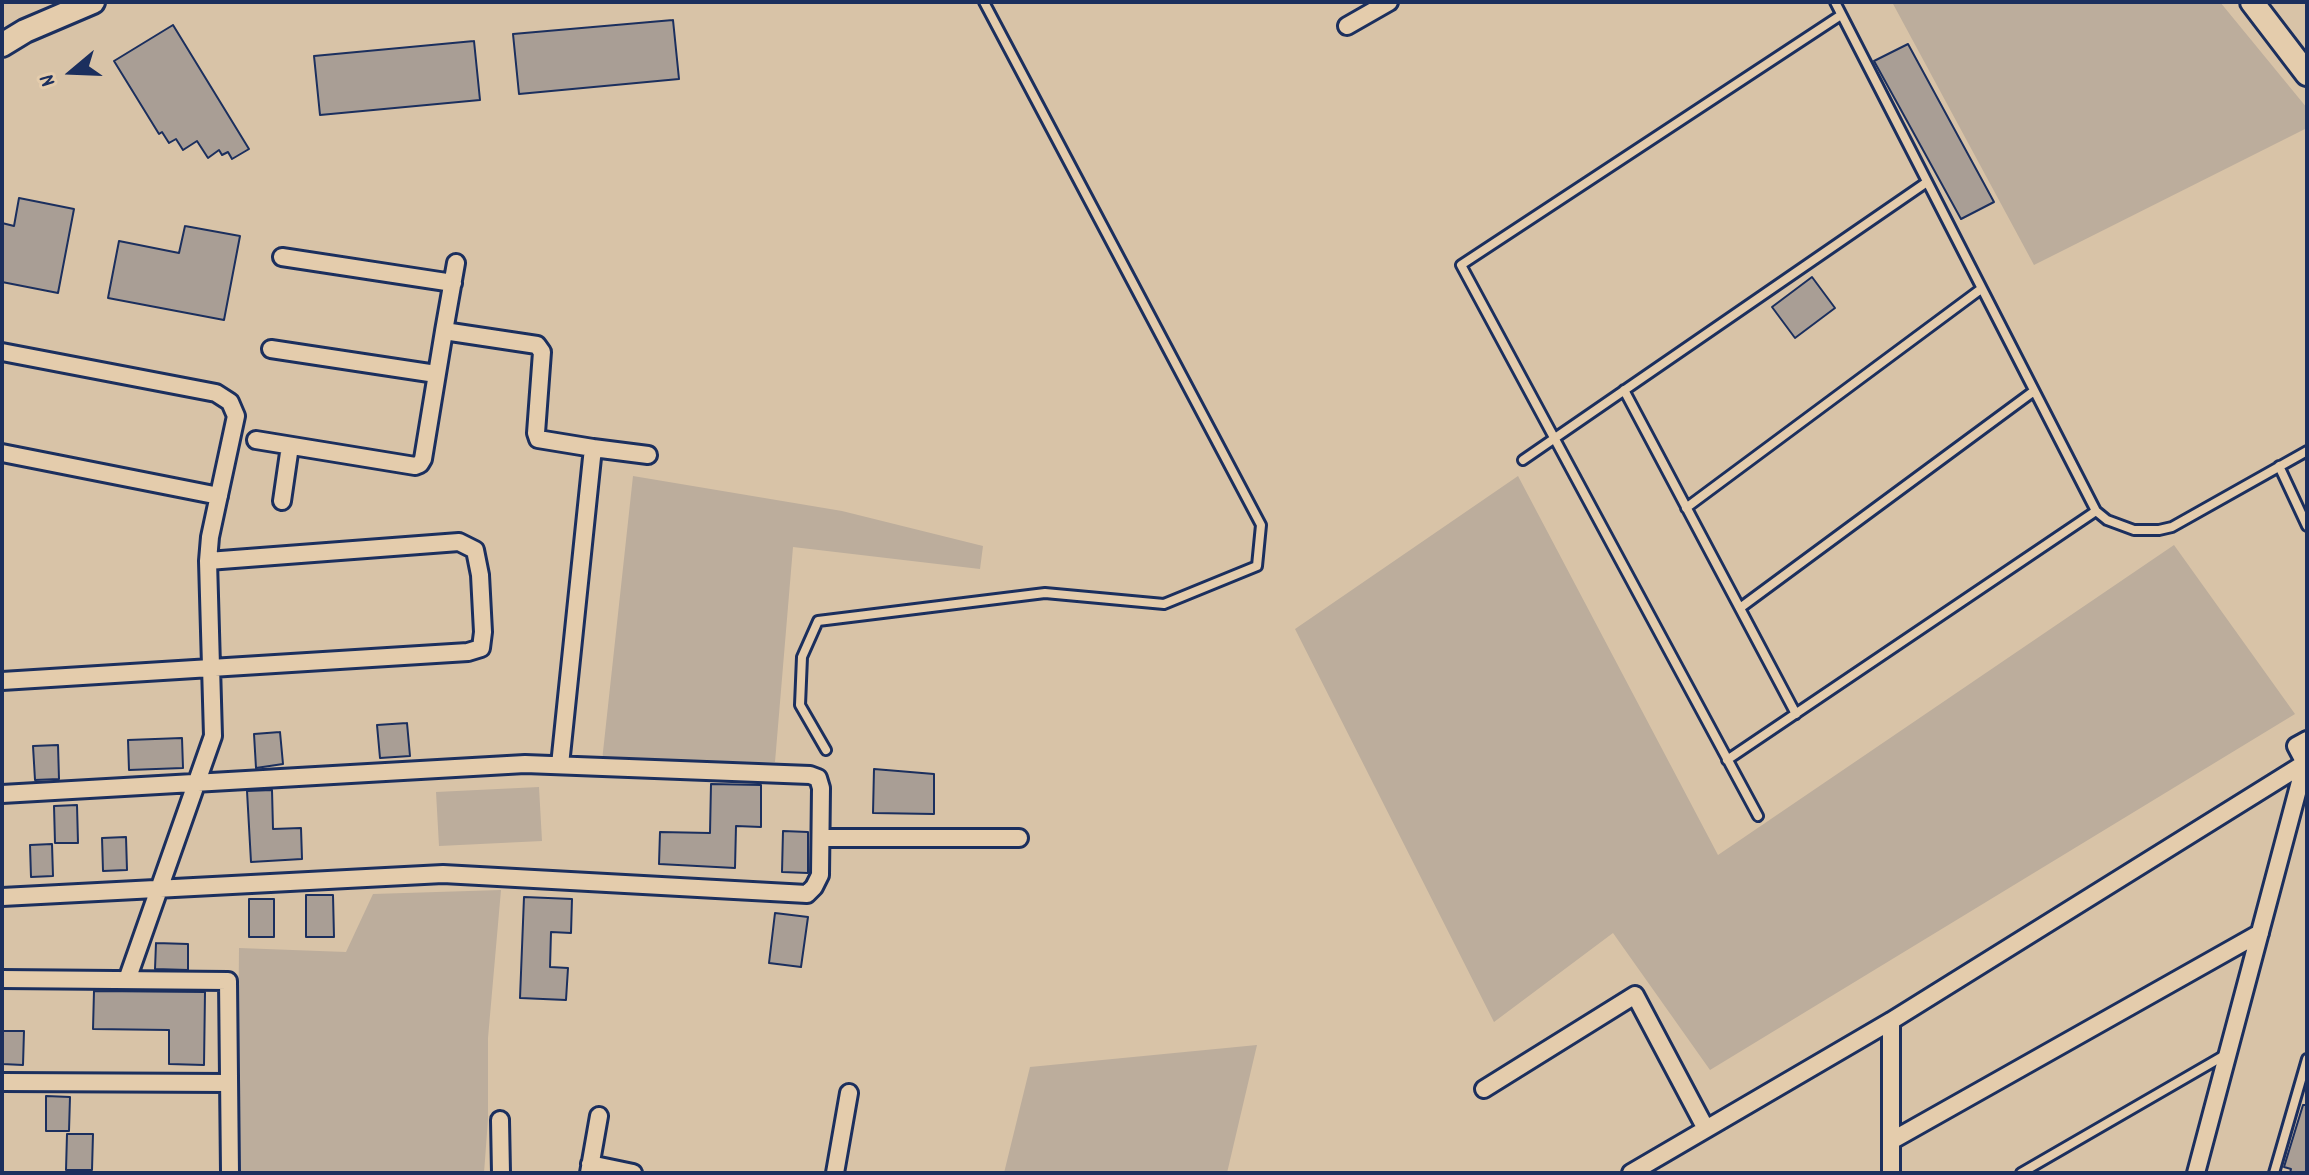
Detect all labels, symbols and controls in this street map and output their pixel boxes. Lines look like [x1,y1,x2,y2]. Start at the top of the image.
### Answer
north arrow [32,32,112,112]
text: N [32,70,65,90]

